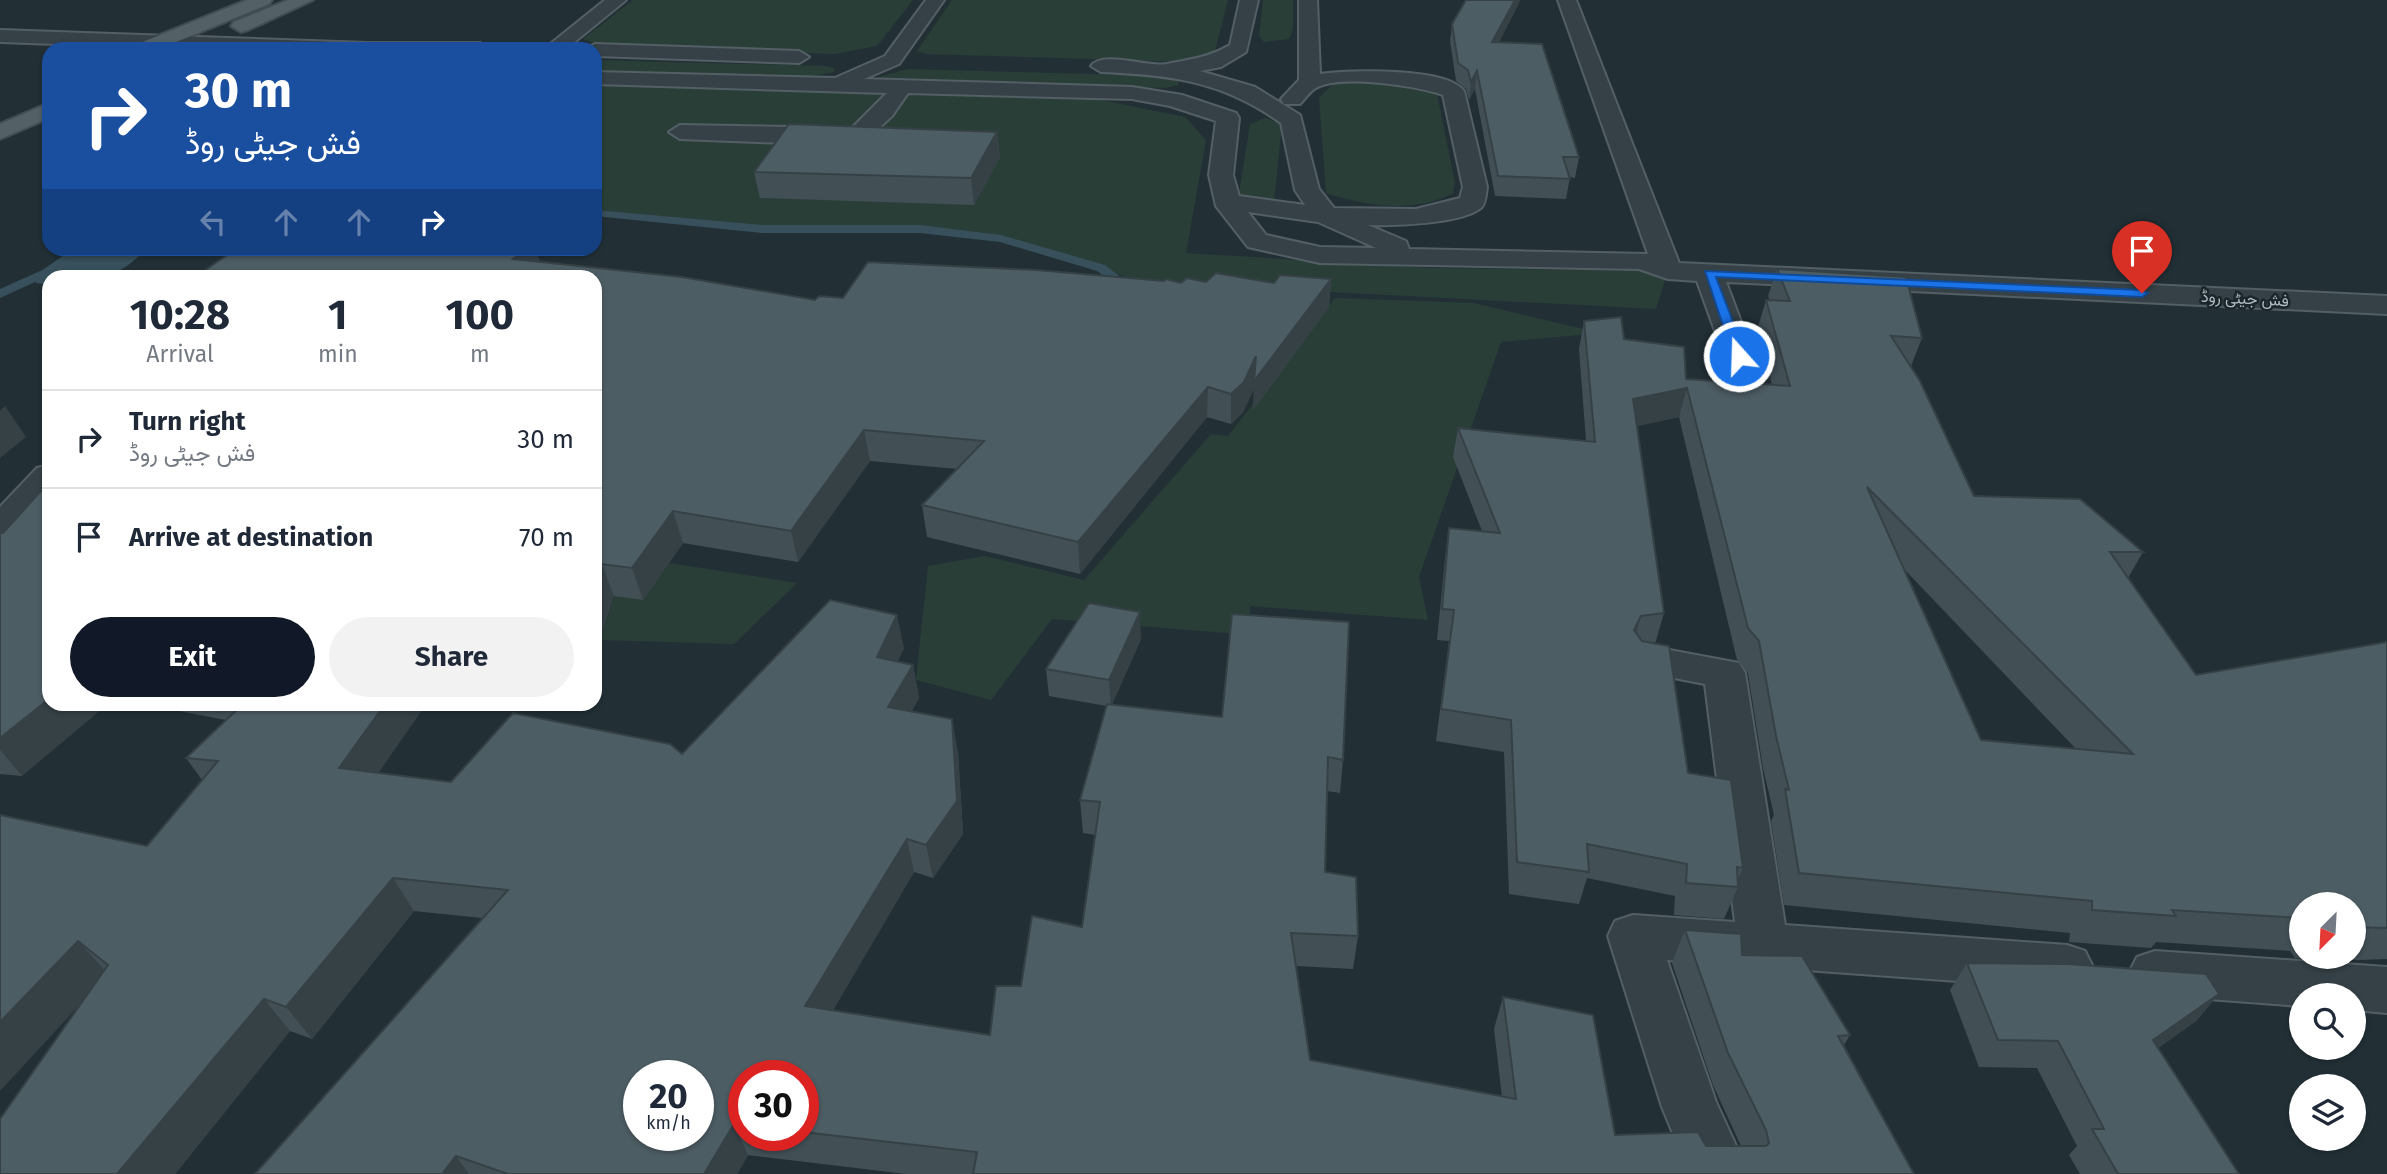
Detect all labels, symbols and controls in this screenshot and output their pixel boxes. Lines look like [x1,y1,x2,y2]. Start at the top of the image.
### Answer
text: 30 m [185,61,292,120]
icon: right [70,70,161,161]
text: فش جیٹی روڈ [185,124,361,162]
icon: left [194,203,232,241]
icon: ahead [267,203,305,241]
icon: ahead [340,203,378,241]
icon: right [413,203,451,241]
pin [2112,221,2172,293]
icon: arrive [2123,232,2161,270]
street label: فش جیٹی روڈ [2201,287,2289,311]
text: 10:28 [130,290,230,340]
text: 1 [328,290,348,340]
text: 100 [445,290,514,340]
position arrow [1702,319,1776,393]
text: Arrival [146,340,214,368]
text: min [318,340,358,368]
text: m [470,340,490,368]
text: Turn right [129,406,246,437]
icon: right [70,420,108,458]
text: 30 m [517,424,574,455]
text: فش جیٹی روڈ [129,439,255,467]
icon: arrive [70,518,108,556]
text: Arrive at destination [129,522,373,553]
text: 70 m [519,522,574,553]
button: Exit [70,617,315,697]
button: Share [329,617,574,697]
north arrow [2289,892,2366,970]
map controls [2289,892,2366,1151]
button: search [2289,983,2366,1060]
speed limit sign: 30 [728,1060,819,1151]
button: layers [2289,1074,2366,1151]
text: 20 [649,1075,688,1117]
text: km/h [646,1112,691,1134]

